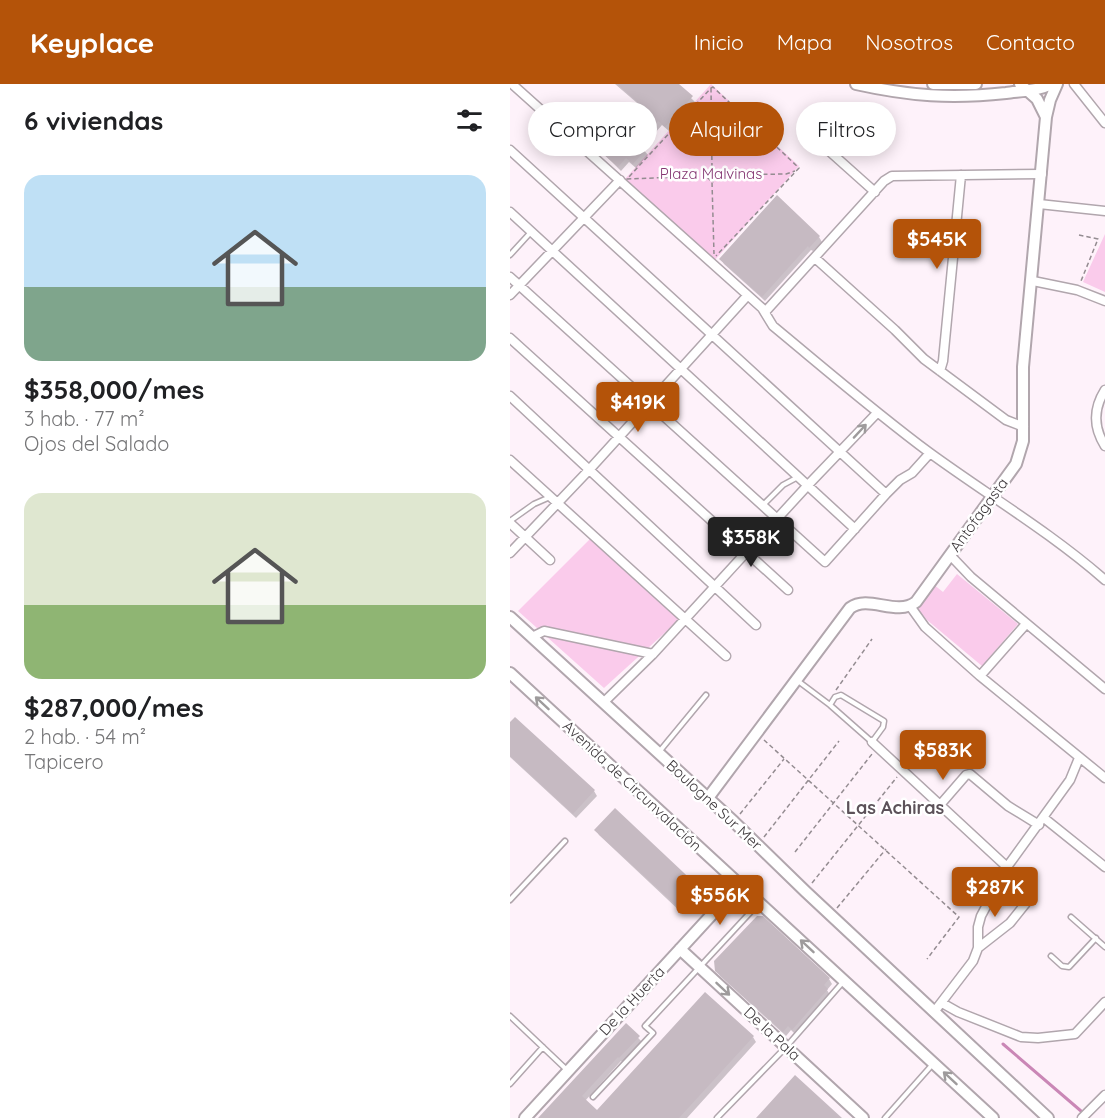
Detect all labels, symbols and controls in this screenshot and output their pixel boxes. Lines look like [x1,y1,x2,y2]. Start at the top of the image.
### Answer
text: Keyplace [30,25,154,60]
text: Inicio [694,29,744,55]
text: Mapa [777,29,832,55]
text: Nosotros [865,29,953,55]
text: Contacto [986,29,1075,55]
chip: Comprar [528,102,657,156]
chip: Alquilar [669,102,784,156]
chip: Filtros [796,102,896,156]
text: 6 viviendas [24,104,163,137]
icon: filters [453,104,486,137]
park label: Plaza Malvinas [660,164,762,183]
icon: home [201,214,309,322]
pin: $545K [895,219,979,270]
text: $545K [907,226,967,251]
text: $358,000/mes [24,373,204,406]
pin: $419K [596,382,680,433]
text: $419K [610,389,666,414]
text: 3 hab. · 77 m² [24,406,145,431]
one-way arrow [853,423,867,438]
text: Ojos del Salado [24,431,169,456]
street label: Antofagasta [945,474,1012,555]
pin: $358K [709,517,793,568]
text: $358K [722,524,780,549]
icon: home [201,532,309,640]
text: $287,000/mes [24,691,204,724]
one-way arrow [535,696,550,710]
street label: Avenida de Circunvalación [559,716,706,855]
text: 2 hab. · 54 m² [24,724,146,749]
pin: $583K [901,730,985,781]
text: $583K [914,737,972,762]
text: Tapicero [24,749,104,774]
street label: Boulogne Sur Mer [663,755,766,854]
district label: Las Achiras [846,796,945,819]
pin: $287K [953,867,1037,918]
text: $287K [966,874,1024,899]
pin: $556K [678,875,762,926]
text: $556K [690,882,750,907]
one-way arrow [799,939,814,953]
street label: De la Huerta [595,962,669,1039]
one-way arrow [715,982,730,996]
street label: De la Pala [740,1003,805,1065]
one-way arrow [943,1071,958,1085]

